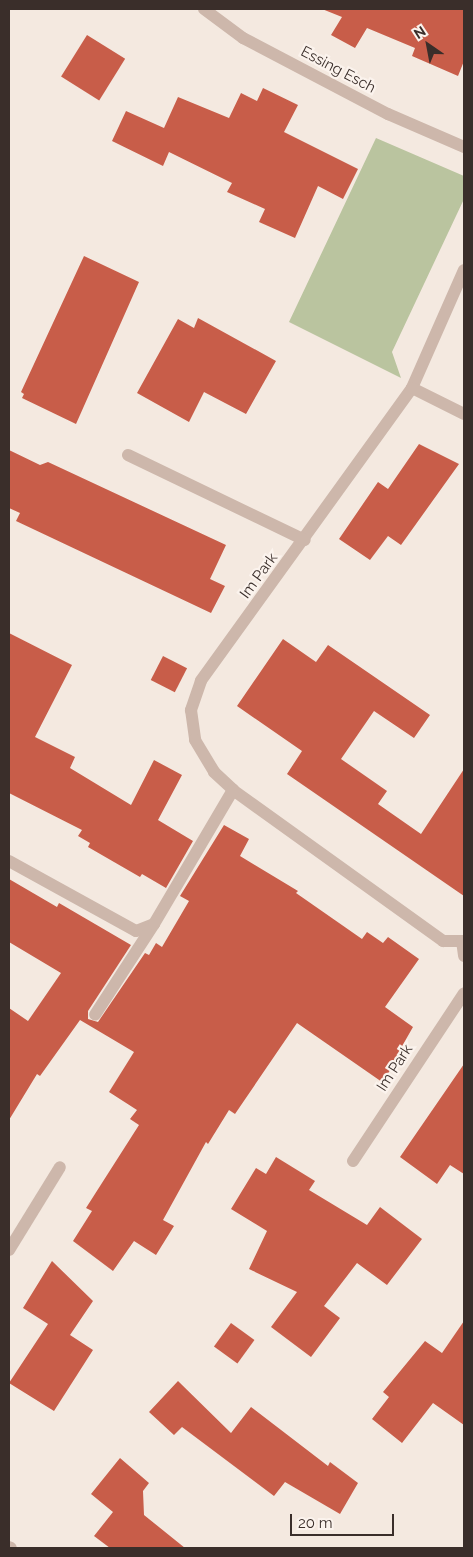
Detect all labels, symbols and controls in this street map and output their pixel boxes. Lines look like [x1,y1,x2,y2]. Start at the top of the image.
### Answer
north arrow [403,20,453,70]
text: N [411,23,429,42]
street label: Essing Esch [298,43,378,97]
street label: Im Park [236,550,282,602]
street label: Im Park [373,1041,417,1095]
scale bar [293,1504,397,1536]
text: 20 m [298,1514,333,1532]

